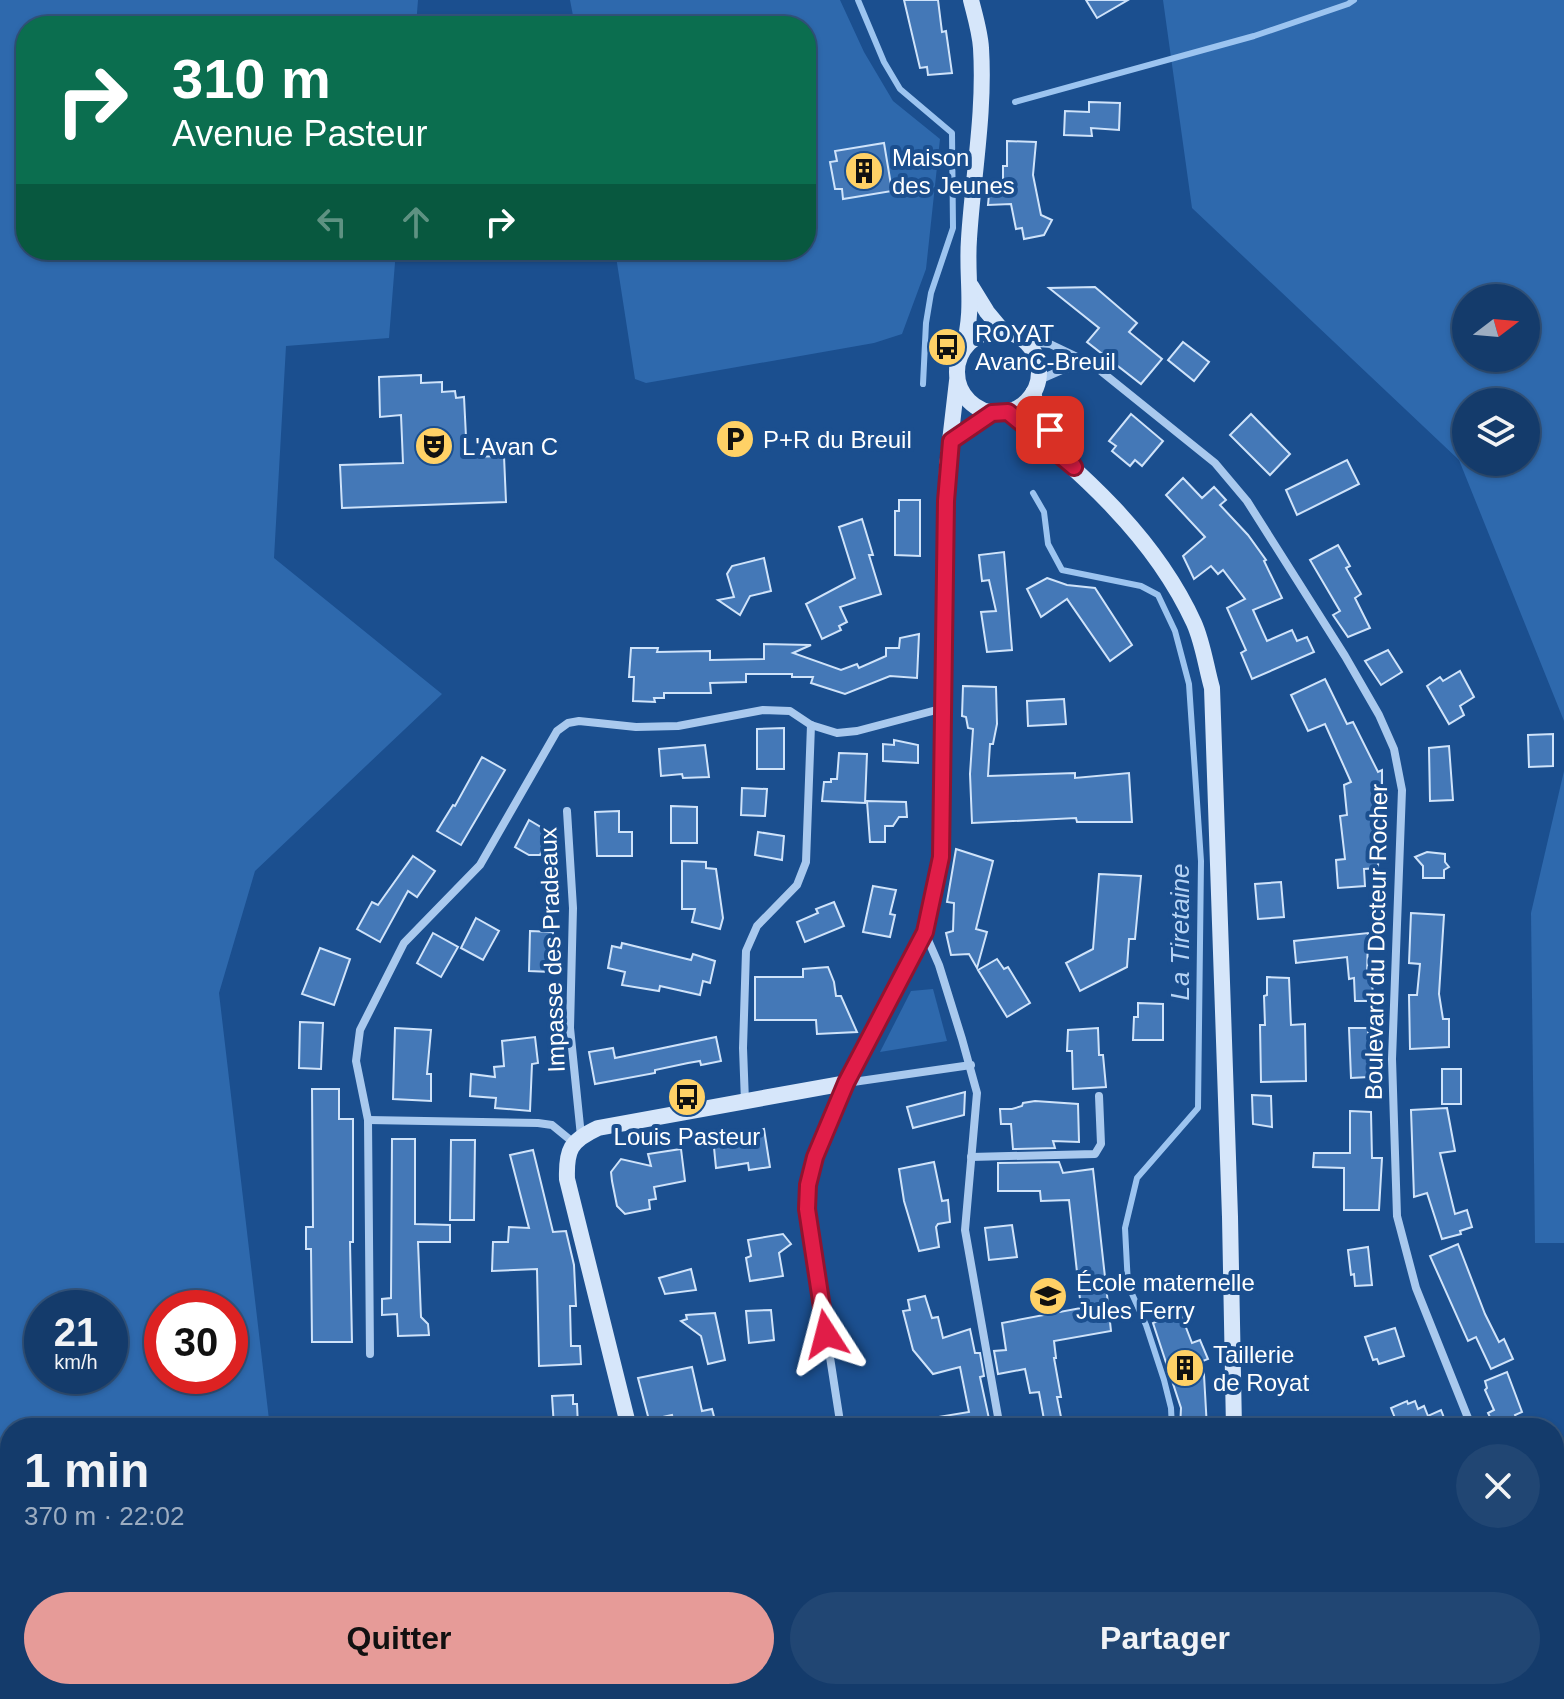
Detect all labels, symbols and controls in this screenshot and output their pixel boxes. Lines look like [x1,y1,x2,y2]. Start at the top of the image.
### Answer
text: 310 m [172,47,331,110]
icon: right [40,48,144,152]
text: Avenue Pasteur [172,113,428,154]
place label: Maison des Jeunes [892,144,1015,199]
building icon: Maison des Jeunes [843,150,885,192]
icon: left [310,200,354,244]
icon: ahead [394,200,438,244]
icon: right [478,200,522,244]
north arrow [1452,284,1540,372]
map controls [1452,284,1540,476]
place label: ROYAT AvanC-Breuil [975,320,1116,375]
bus stop icon: ROYAT AvanC-Breuil [926,326,968,368]
button: layers [1452,388,1540,476]
pin [1016,396,1084,464]
icon: arrive [1028,408,1072,452]
parking icon: P+R du Breuil [714,418,756,460]
theatre icon: L'Avan C [413,425,455,467]
place label: P+R du Breuil [763,426,912,453]
place label: L'Avan C [462,433,558,460]
street label: Boulevard du Docteur Rocher [1360,784,1392,1100]
street label: Impasse des Pradeaux [534,827,570,1073]
water label: La Tiretaine [1165,863,1195,1001]
bus stop icon: Louis Pasteur [666,1076,708,1118]
place label: Louis Pasteur [614,1123,760,1150]
place label: École maternelle Jules Ferry [1076,1269,1255,1324]
school or university icon: École maternelle Jules Ferry [1027,1275,1069,1317]
speed limit sign: 30 [144,1290,248,1394]
position arrow [784,1292,868,1376]
text: 21 [54,1310,98,1354]
place label: Taillerie de Royat [1213,1341,1309,1396]
building icon: Taillerie de Royat [1164,1347,1206,1389]
text: km/h [54,1351,98,1373]
text: 1 min [24,1444,149,1497]
button: close [1456,1444,1540,1528]
text: 370 m · 22:02 [24,1501,184,1531]
button: Quitter [24,1592,774,1684]
button: Partager [790,1592,1540,1684]

